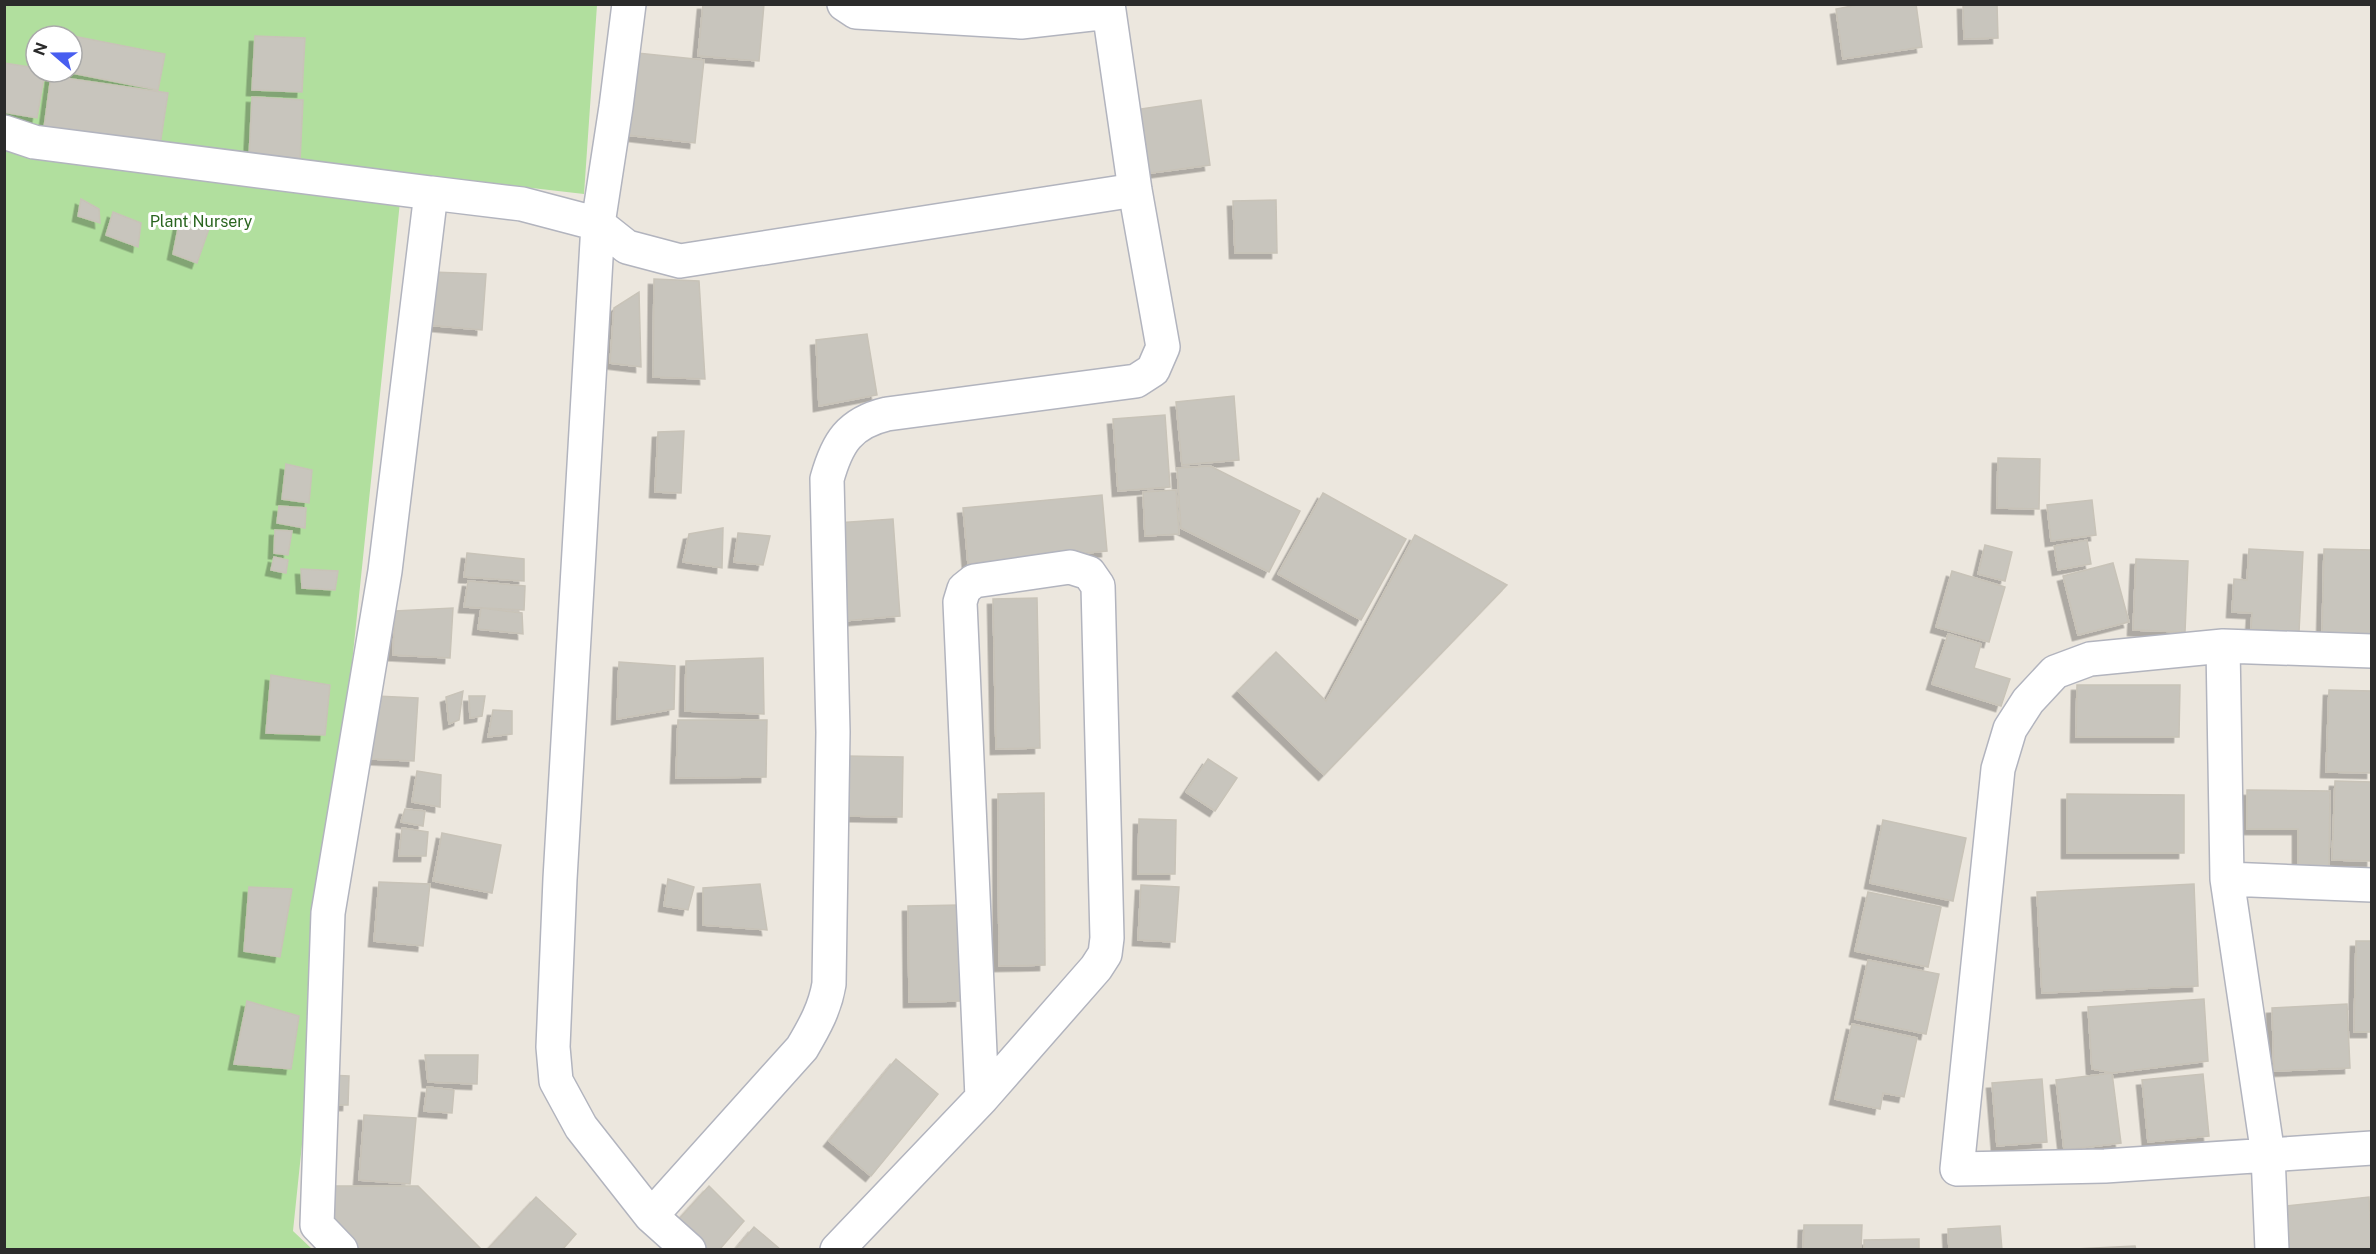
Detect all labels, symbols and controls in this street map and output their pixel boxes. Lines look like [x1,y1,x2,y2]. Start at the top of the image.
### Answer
north arrow [24,24,84,84]
text: N [29,40,51,58]
park label: Plant Nursery [150,212,253,231]

